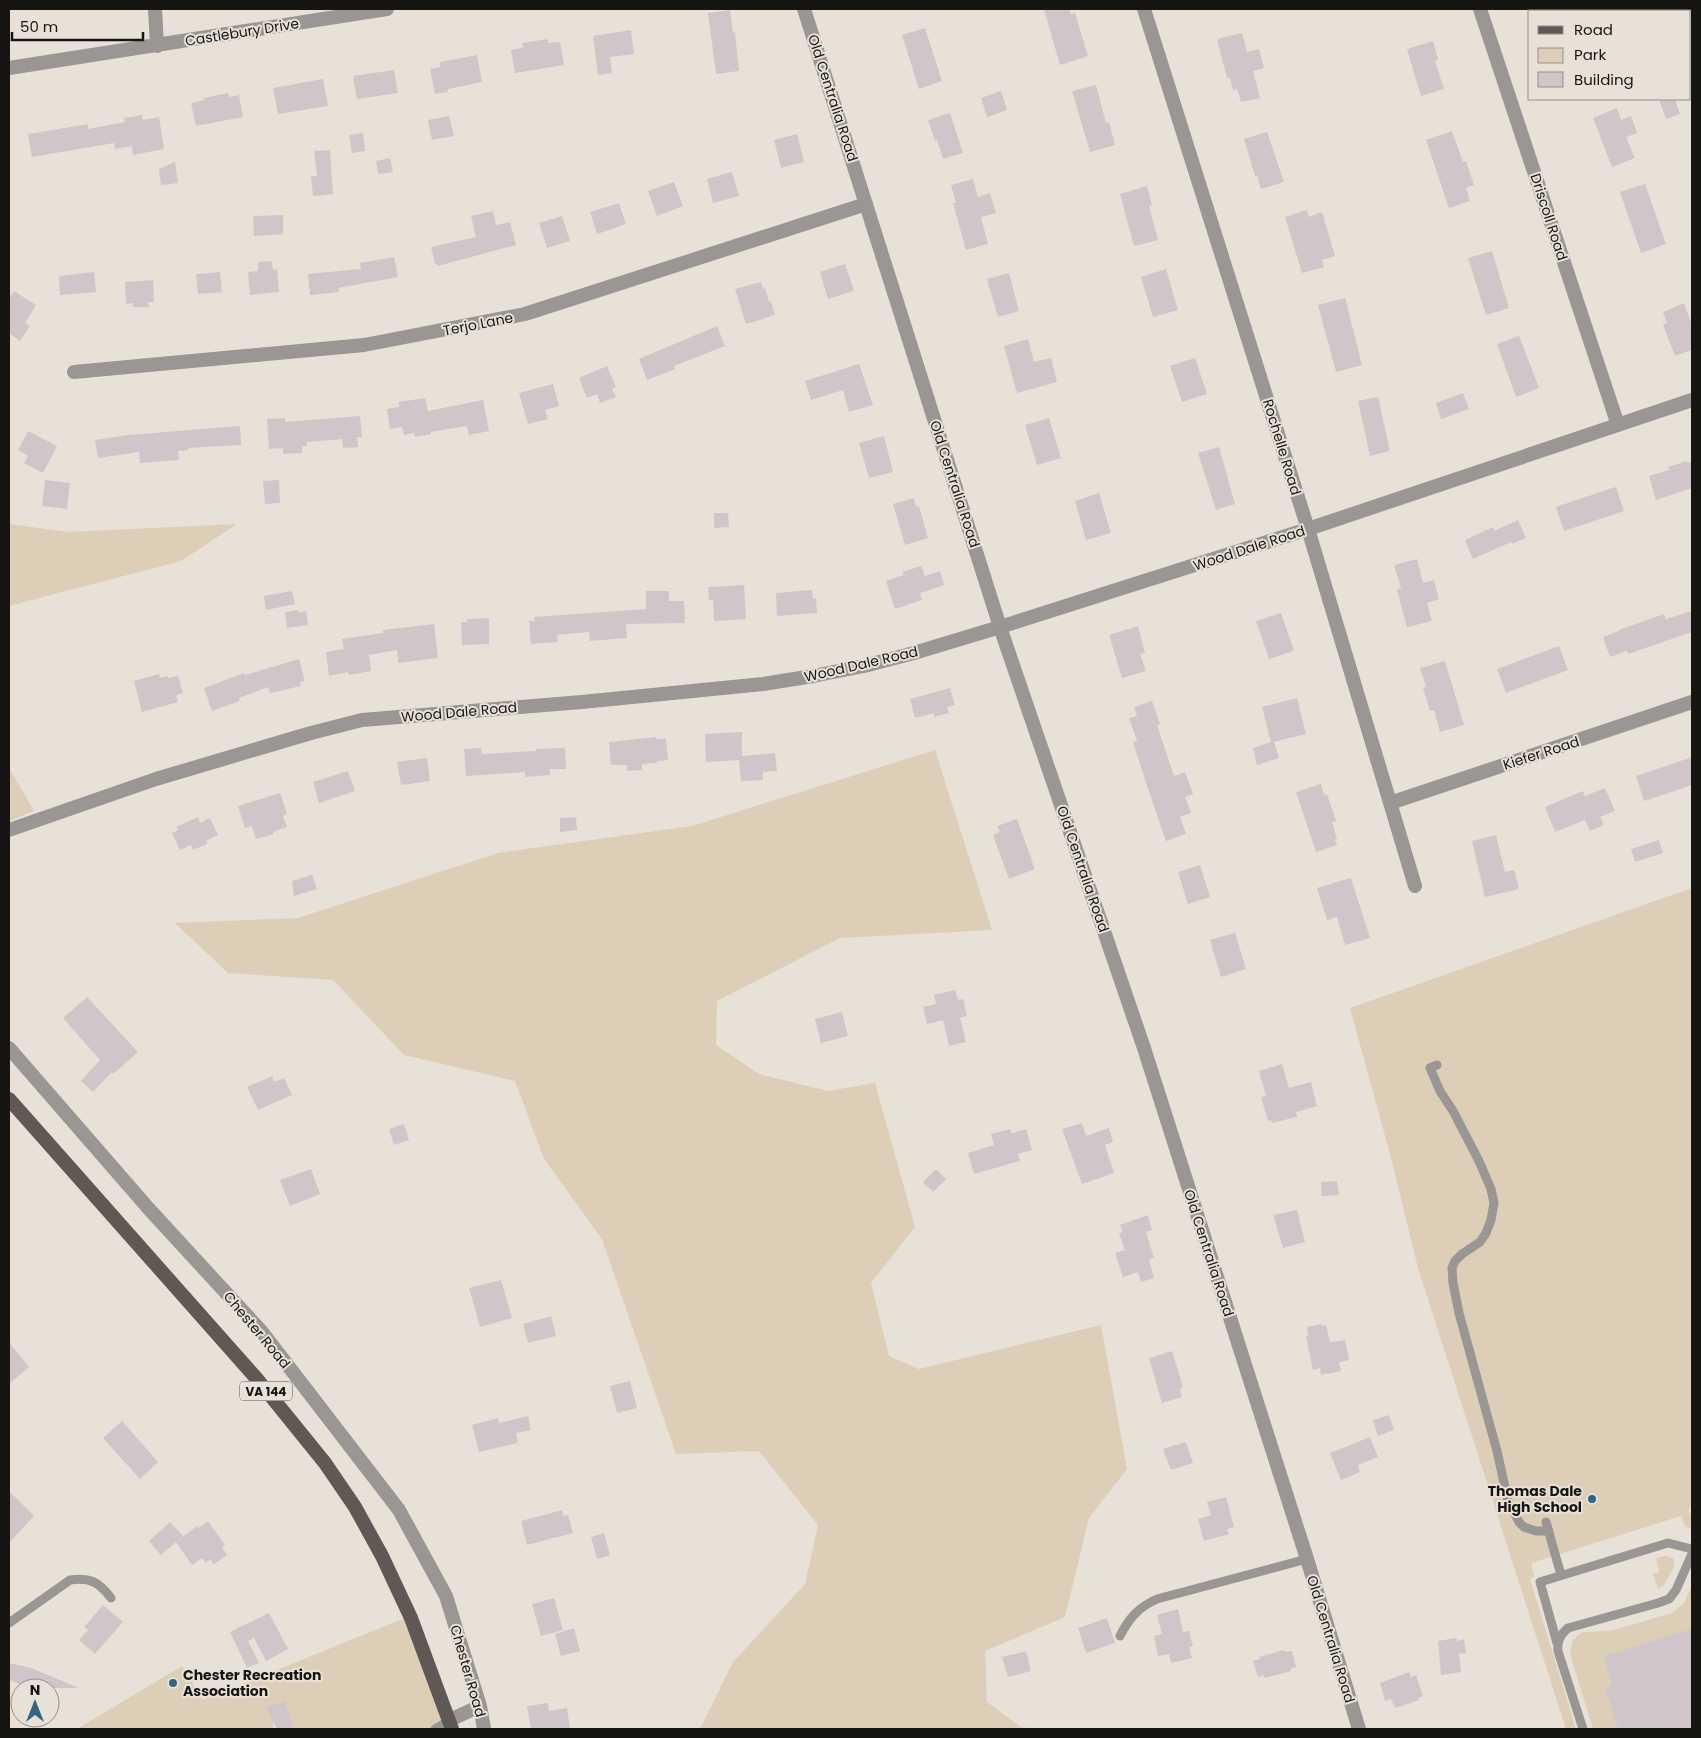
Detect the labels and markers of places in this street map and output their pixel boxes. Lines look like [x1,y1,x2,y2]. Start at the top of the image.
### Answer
place label: Thomas Dale High School [1488,1481,1582,1517]
marker: Thomas Dale High School [1586,1493,1598,1505]
place label: Chester Recreation Association [183,1665,321,1701]
marker: Chester Recreation Association [167,1677,179,1689]

